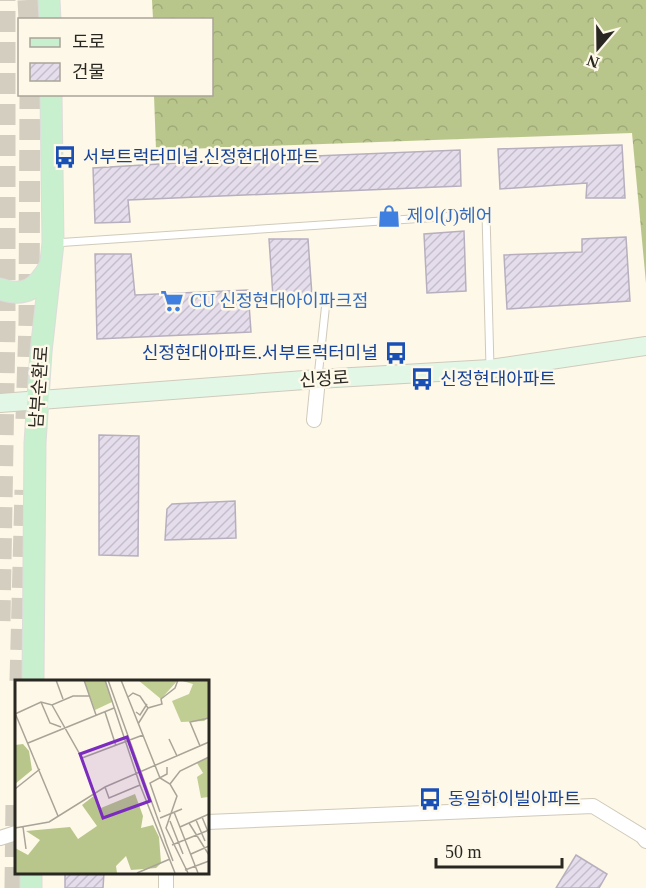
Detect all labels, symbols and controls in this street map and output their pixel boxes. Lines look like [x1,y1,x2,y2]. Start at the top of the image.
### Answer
legend [18,18,213,96]
north arrow [568,18,628,78]
text: 도로 [72,32,105,52]
text: N [584,52,601,72]
text: 건물 [72,62,105,82]
bus stop icon: 서부트럭터미널.신정현대아파트 [52,144,78,170]
place label: 서부트럭터미널.신정현대아파트 [83,147,319,167]
shop icon: 제이(J)헤어 [376,203,402,229]
place label: 제이(J)헤어 [407,206,492,227]
supermarket icon: CU 신정현대아이파크점 [159,288,185,314]
place label: CU 신정현대아이파크점 [190,291,369,311]
bus stop icon: 신정현대아파트.서부트럭터미널 [383,340,409,366]
place label: 신정현대아파트.서부트럭터미널 [142,343,378,363]
street label: 남부순환로 [26,345,52,429]
bus stop icon: 신정현대아파트 [409,366,435,392]
street label: 신정로 [299,367,349,391]
place label: 신정현대아파트 [440,369,556,389]
inset map [15,680,208,873]
bus stop icon: 동일하이빌아파트 [417,786,443,812]
place label: 동일하이빌아파트 [448,789,580,809]
scale bar [436,831,562,869]
text: 50 m [445,842,482,862]

